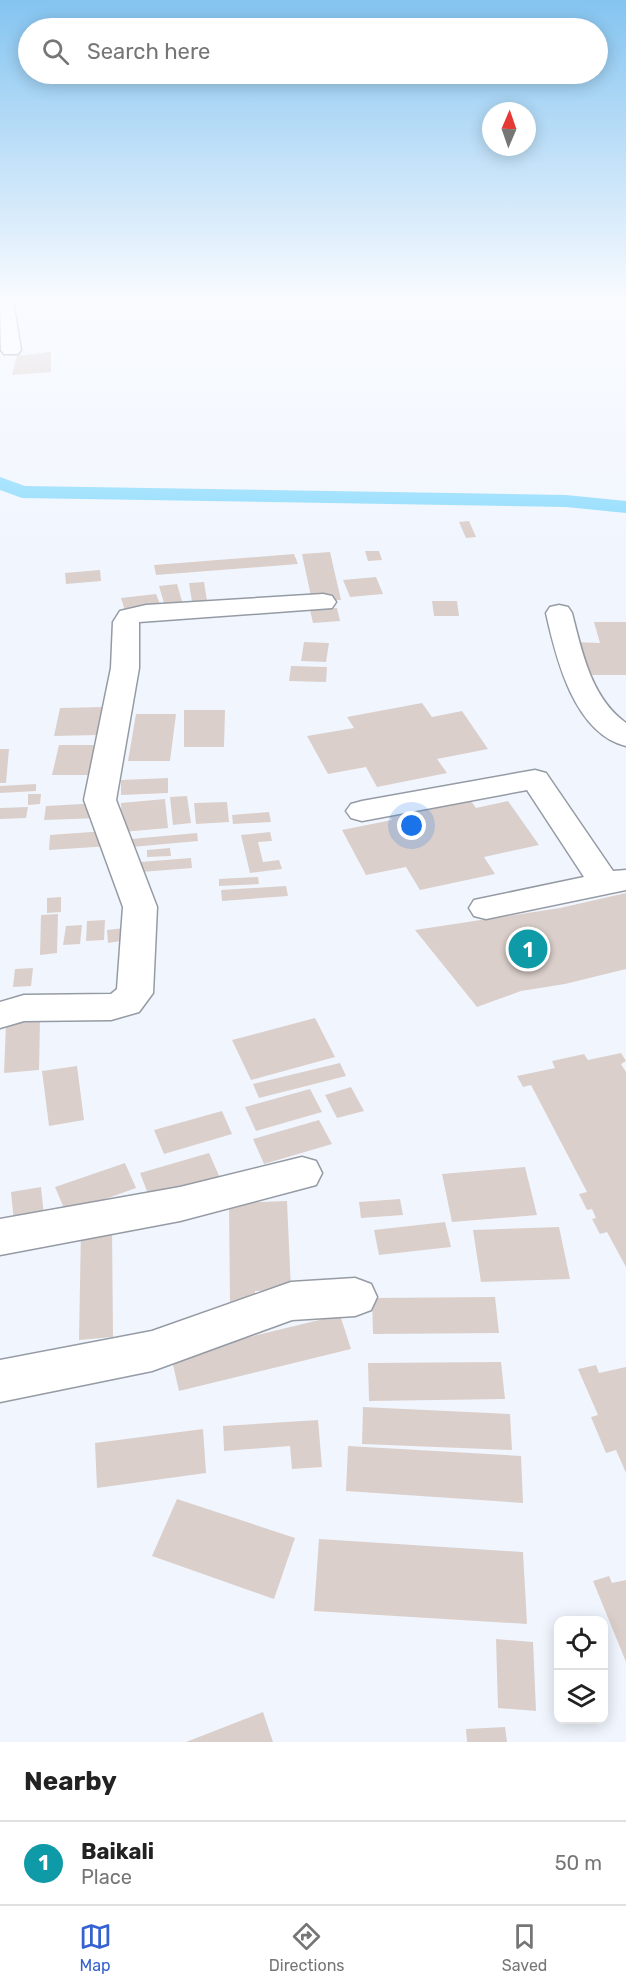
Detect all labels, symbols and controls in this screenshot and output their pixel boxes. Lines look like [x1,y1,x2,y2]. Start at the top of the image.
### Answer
search box [18,18,608,84]
icon: search [39,35,72,68]
text: Search here [87,38,210,65]
north arrow [482,102,536,156]
your location [397,811,426,840]
pin: 1 [508,926,548,972]
map controls [554,1616,608,1724]
button: locate [554,1616,608,1670]
button: layers [554,1670,608,1724]
text: Nearby [24,1766,117,1797]
text: Baikali [81,1838,154,1865]
text: 1 [39,1851,48,1875]
text: 50 m [555,1851,602,1875]
text: Place [81,1865,132,1889]
tab: Map [79,1920,112,1975]
tab: Directions [269,1920,345,1975]
tab: Saved [502,1920,547,1975]

